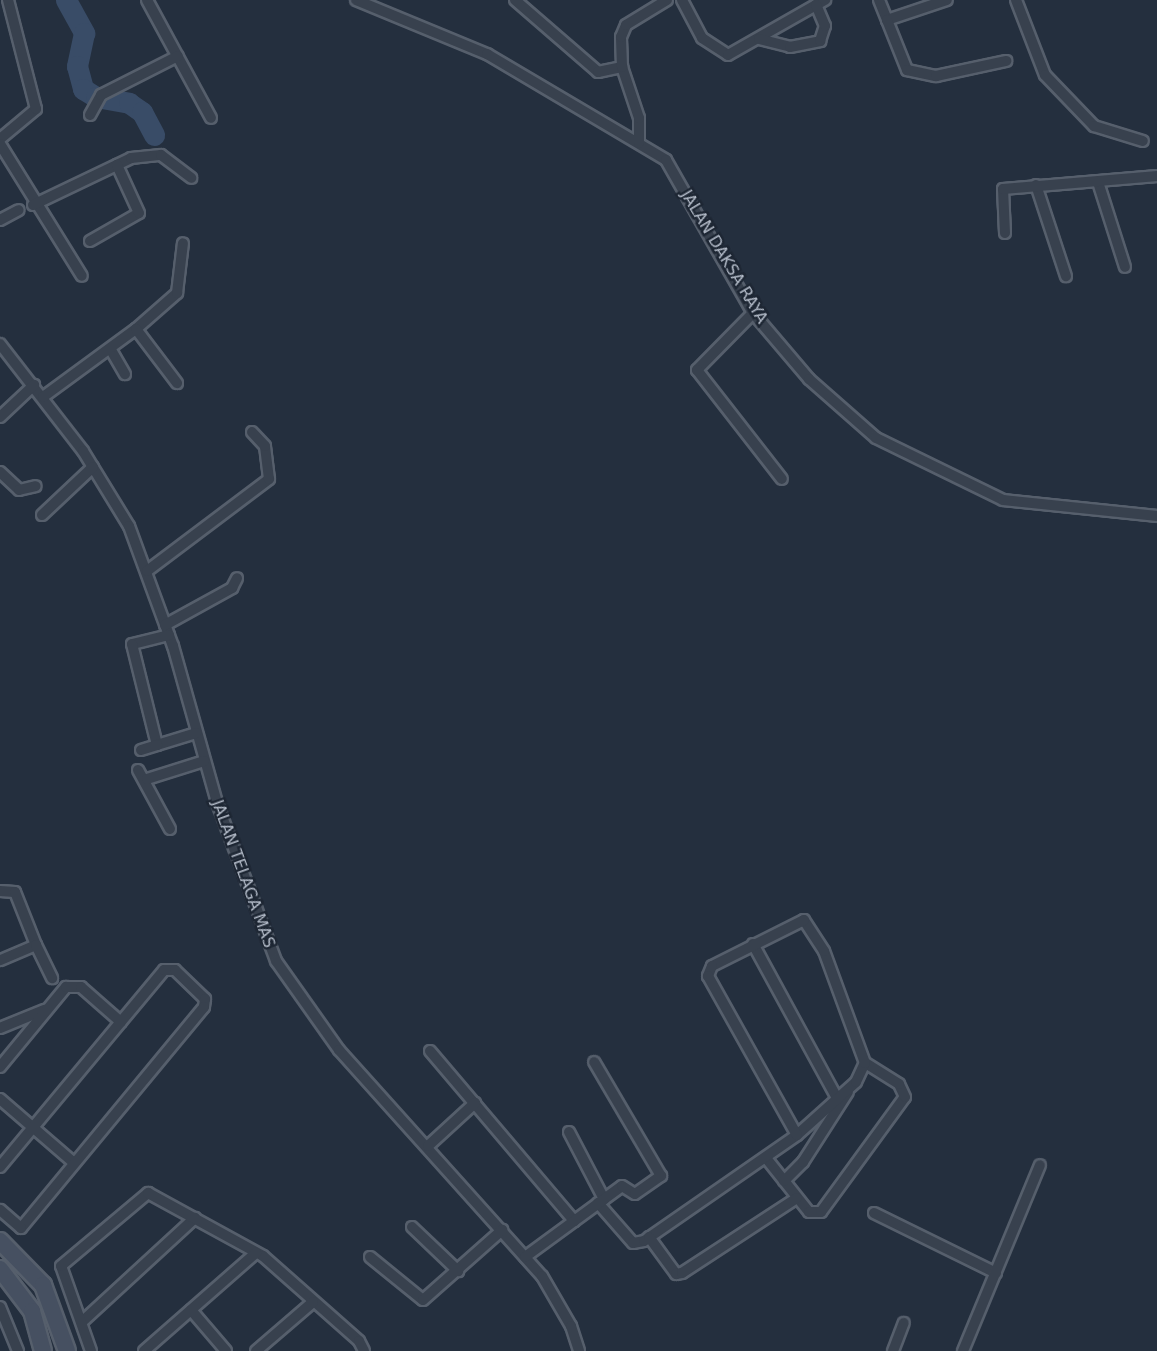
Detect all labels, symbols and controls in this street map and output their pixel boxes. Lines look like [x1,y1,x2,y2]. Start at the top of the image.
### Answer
street label: JALAN DAKSA RAYA [677,187,771,327]
street label: JALAN TELAGA MAS [207,798,279,950]

